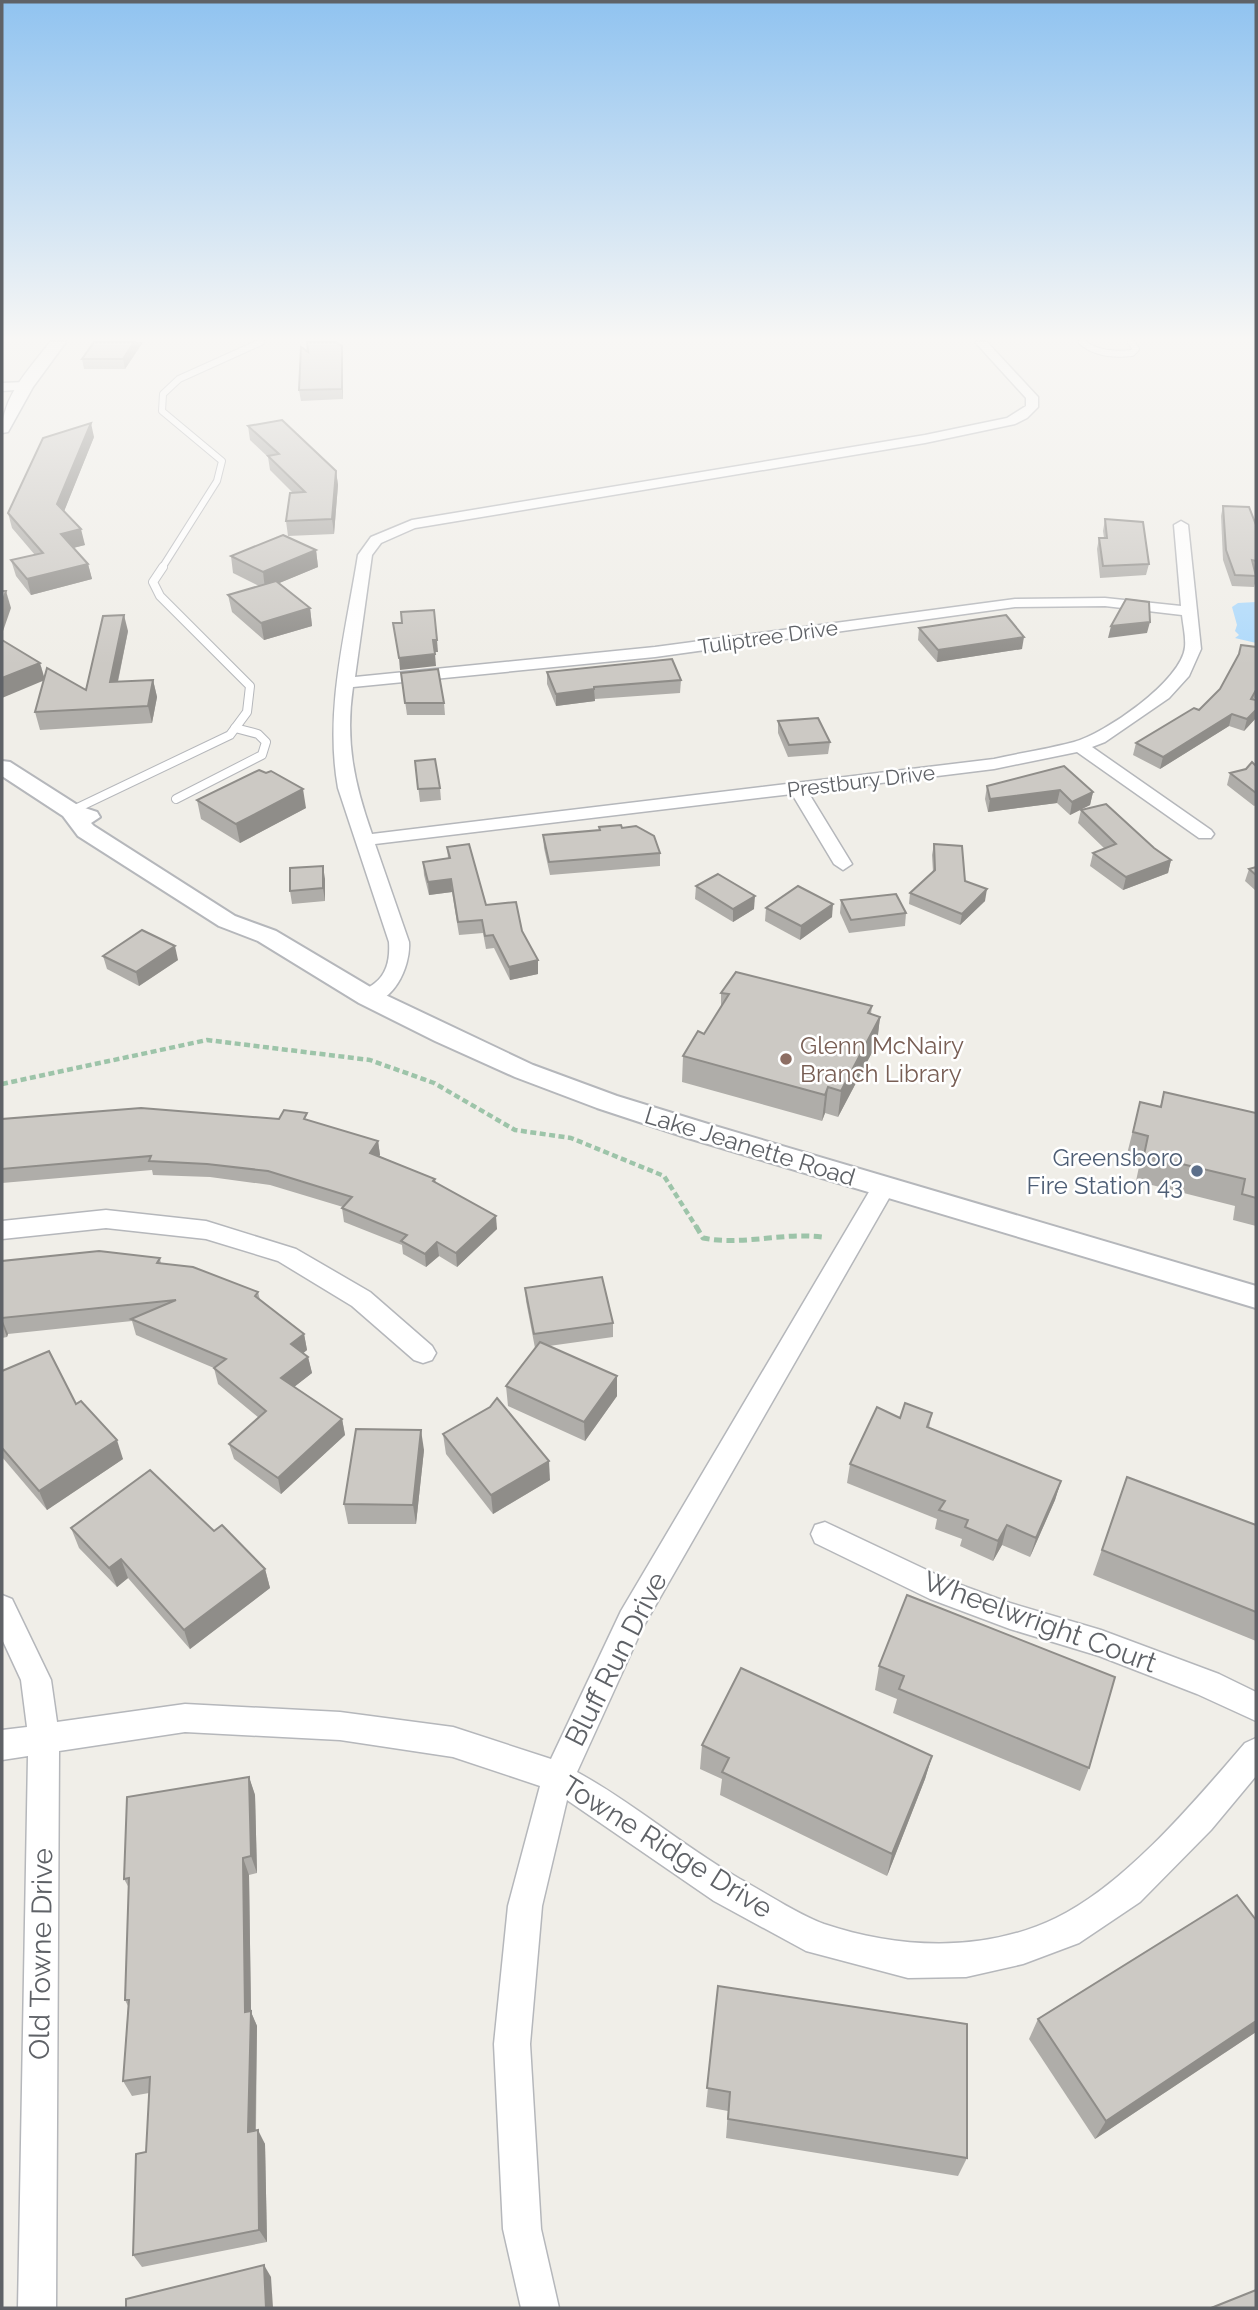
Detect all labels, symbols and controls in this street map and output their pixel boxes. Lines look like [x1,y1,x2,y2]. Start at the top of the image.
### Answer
street label: Tuliptree Drive [697,615,839,659]
street label: Prestbury Drive [786,760,936,802]
place label: Glenn McNairy Branch Library [800,1031,964,1088]
marker: Glenn McNairy Branch Library [778,1051,794,1067]
street label: Lake Jeanette Road [641,1100,859,1192]
place label: Greensboro Fire Station 43 [1026,1143,1183,1200]
marker: Greensboro Fire Station 43 [1189,1163,1205,1179]
street label: Wheelwright Court [919,1564,1162,1680]
street label: Bluff Run Drive [558,1567,674,1751]
street label: Towne Ridge Drive [556,1769,778,1925]
street label: Old Towne Drive [23,1848,59,2060]

